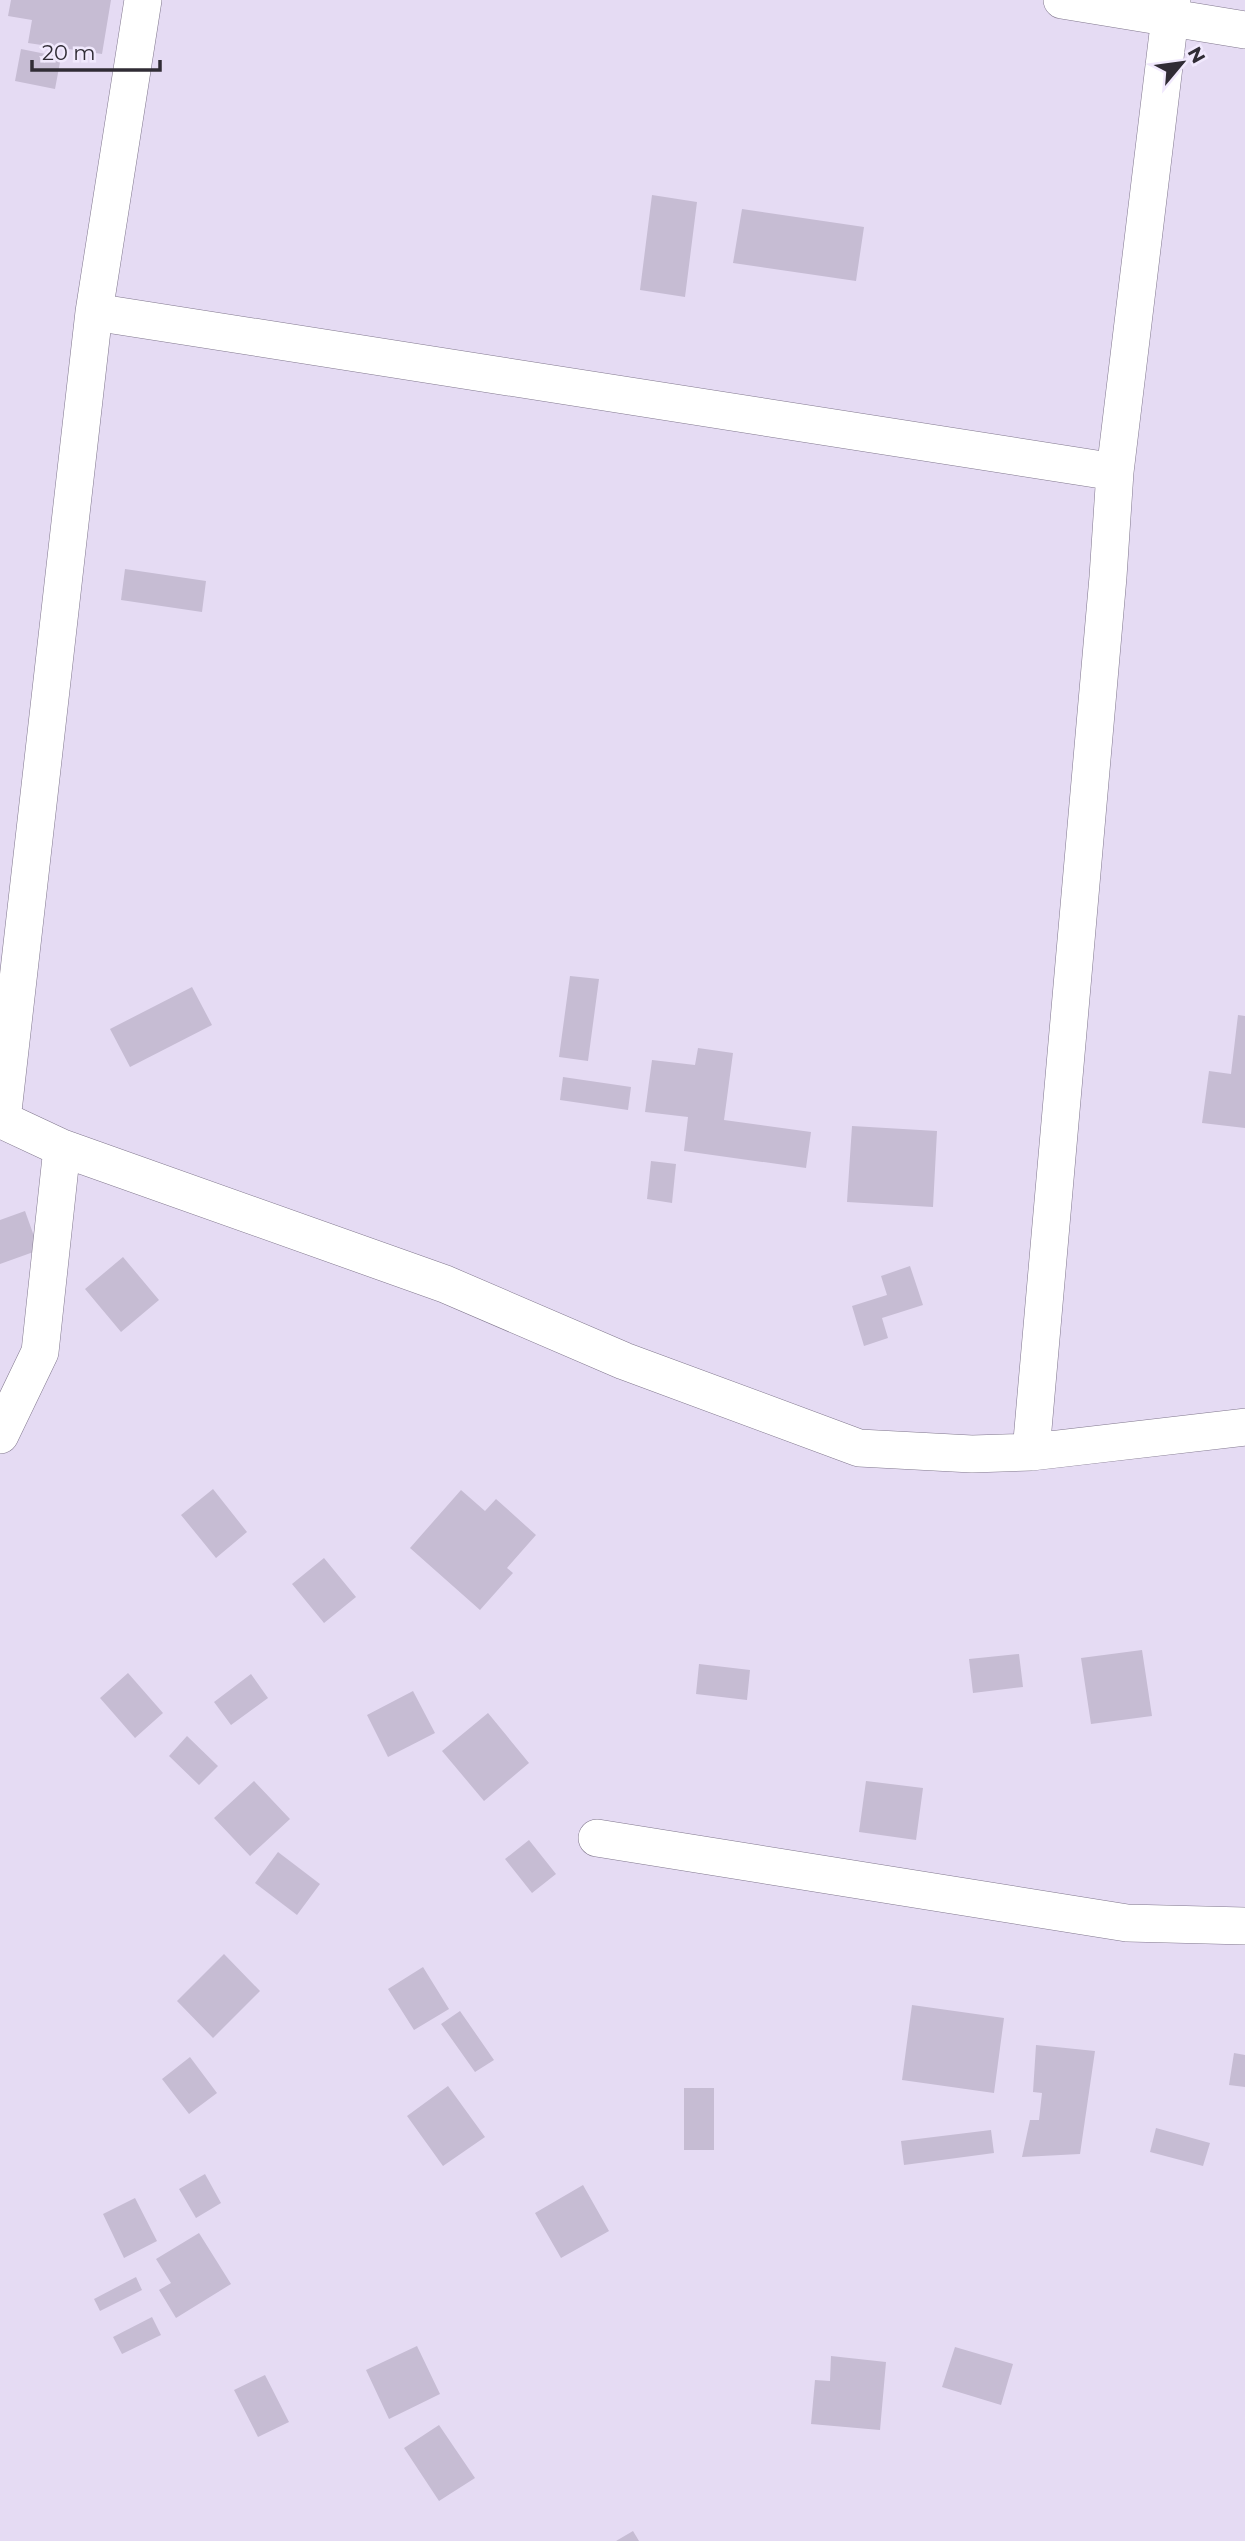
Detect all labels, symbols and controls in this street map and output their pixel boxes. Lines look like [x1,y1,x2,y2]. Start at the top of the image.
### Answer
scale bar [32,28,159,72]
north arrow [1147,28,1217,98]
text: 20 m [42,40,96,65]
text: N [1183,43,1210,67]

